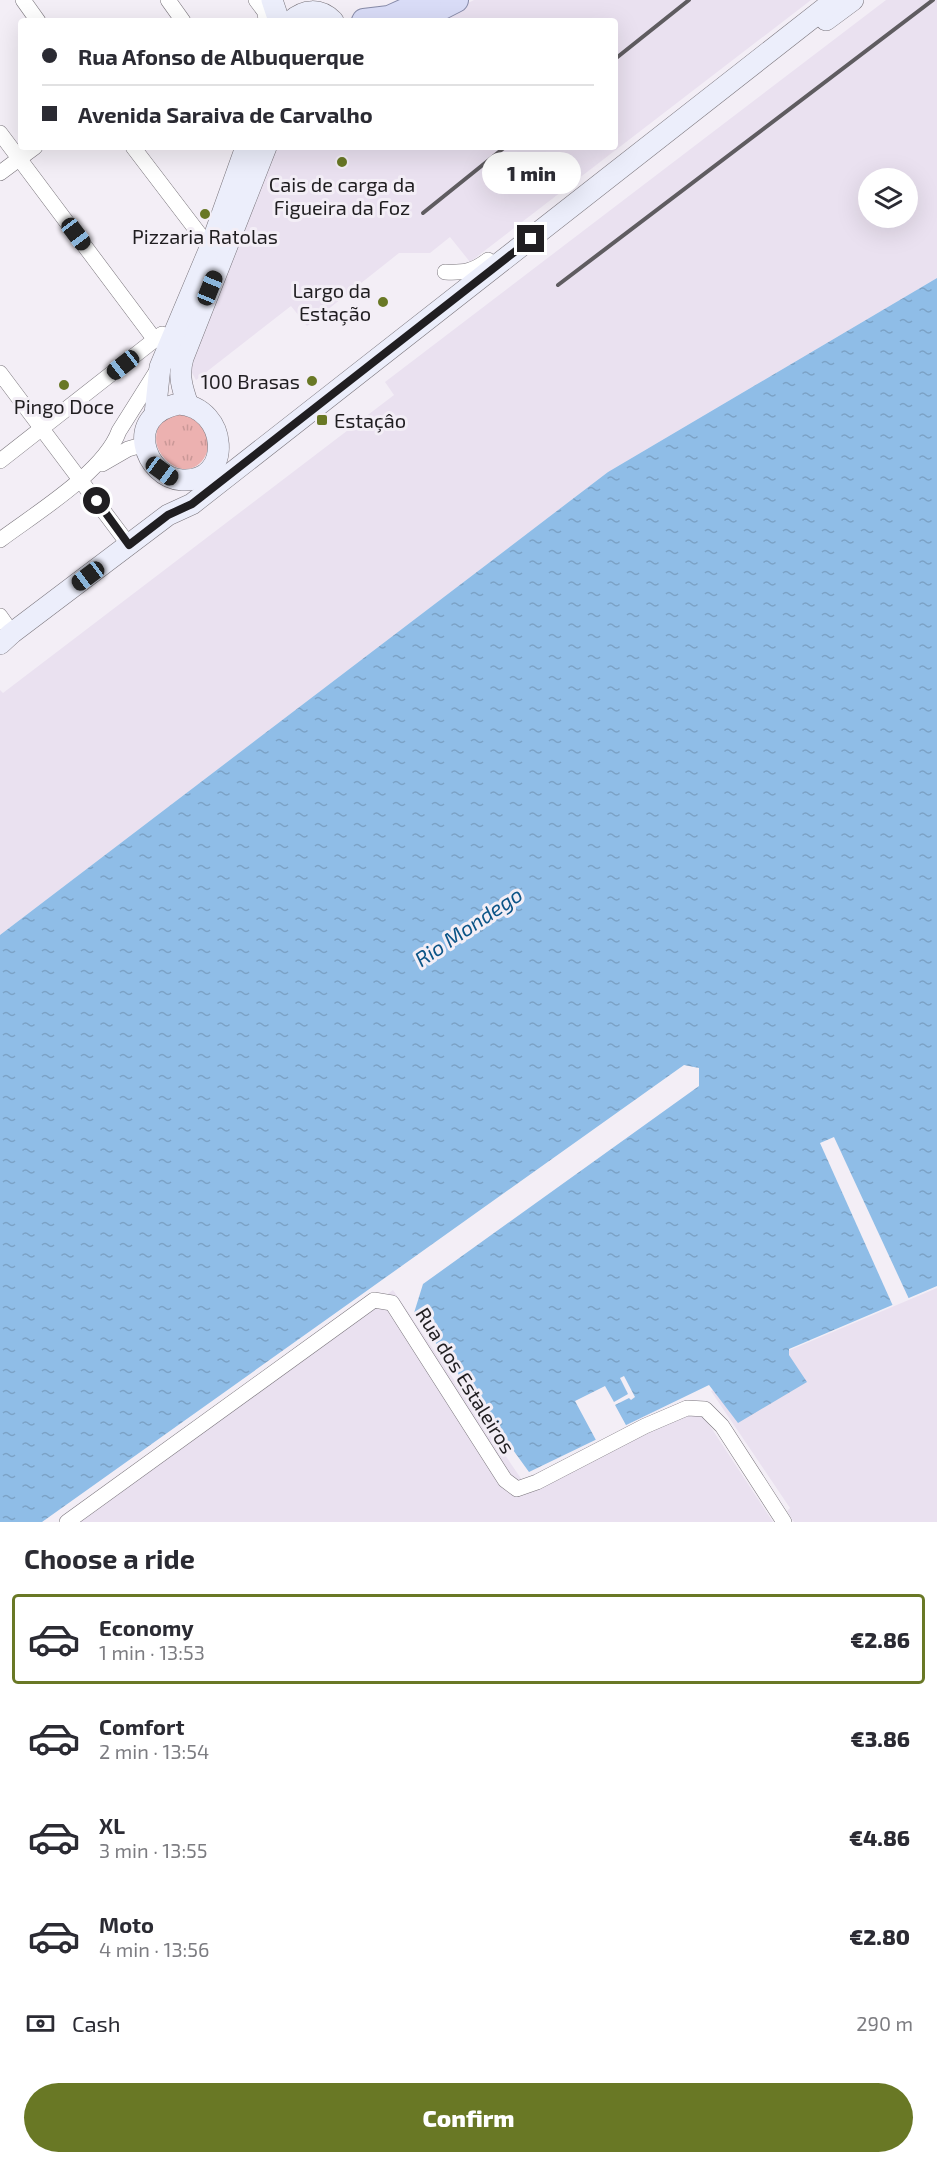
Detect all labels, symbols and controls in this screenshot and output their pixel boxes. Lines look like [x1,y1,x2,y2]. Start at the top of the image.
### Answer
text: Rua Afonso de Albuquerque [78,43,364,69]
text: Avenida Saraiva de Carvalho [78,101,373,127]
callout: 1 min [482,152,580,194]
marker: Cais de carga da Figueira da Foz [335,155,349,169]
text: 1 min [507,161,556,185]
map controls [858,168,918,228]
button: layers [858,168,918,228]
place label: Cais de carga da Figueira da Foz [269,172,415,219]
marker: Pizzaria Ratolas [198,207,212,221]
car [58,214,94,254]
place label: Pizzaria Ratolas [132,224,278,248]
route end [517,225,544,252]
car [195,268,225,308]
place label: Largo da Estação [292,278,371,326]
marker: Largo da Estação [376,295,390,309]
car [103,347,143,383]
place label: 100 Brasas [201,369,300,393]
marker: 100 Brasas [305,374,319,388]
marker: Pingo Doce [57,378,71,392]
place label: Pingo Doce [14,394,114,418]
place label: Estaçâo [334,408,406,433]
marker: Estaçâo [315,413,329,427]
car [142,453,182,489]
route start [83,487,110,514]
car [68,558,108,594]
water label: Rio Mondego [409,881,527,971]
street label: Rua dos Estaleiros [411,1303,521,1457]
text: Choose a ride [24,1542,195,1574]
icon: car [27,1612,81,1666]
text: Economy [99,1614,194,1640]
text: €2.86 [850,1626,910,1652]
text: 1 min · 13:53 [99,1640,205,1664]
icon: car [27,1711,81,1765]
text: Comfort [99,1713,184,1739]
text: €3.86 [851,1725,910,1751]
text: 2 min · 13:54 [99,1739,209,1763]
icon: car [27,1810,81,1864]
text: XL [99,1812,125,1838]
text: €4.86 [849,1824,910,1850]
text: 3 min · 13:55 [99,1838,208,1862]
icon: car [27,1909,81,1963]
text: Moto [99,1911,154,1937]
text: €2.80 [849,1923,910,1949]
text: 4 min · 13:56 [99,1937,209,1961]
icon: cash [24,2007,57,2040]
text: Cash [72,2010,121,2036]
text: 290 m [856,2011,913,2035]
button: Confirm [24,2083,913,2152]

